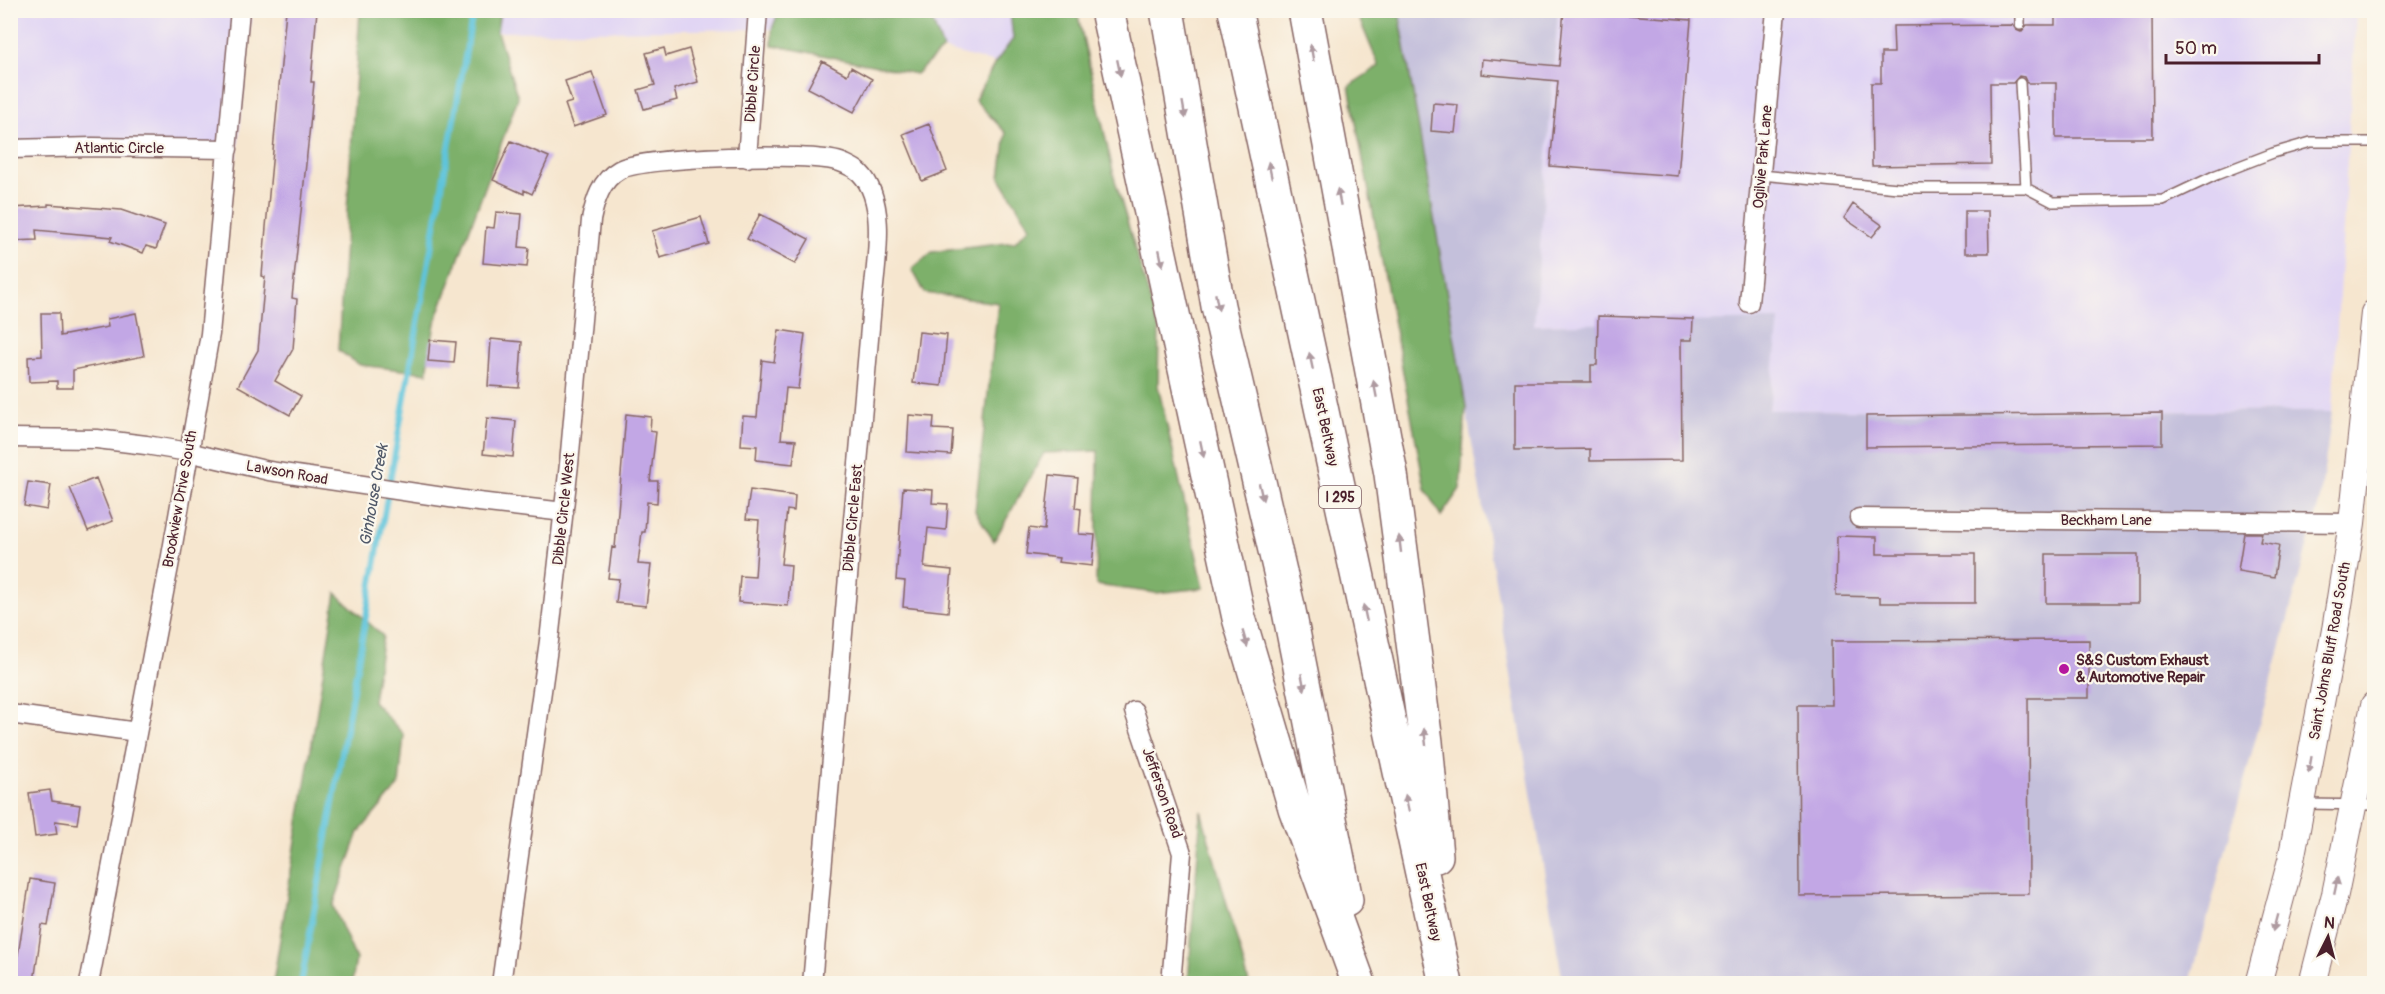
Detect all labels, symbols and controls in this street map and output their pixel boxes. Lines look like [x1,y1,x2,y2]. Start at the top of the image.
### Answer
scale bar [2166,27,2319,65]
text: 50 m [2175,37,2217,60]
one-way arrow [1308,43,1317,62]
street label: Dibble Circle [741,44,765,123]
one-way arrow [1115,58,1124,77]
one-way arrow [1180,100,1189,119]
street label: Ogilvie Park Lane [1749,104,1777,210]
street label: Atlantic Circle [74,139,164,158]
one-way arrow [1264,161,1274,179]
one-way arrow [1334,188,1343,207]
one-way arrow [1156,249,1166,267]
one-way arrow [1213,292,1222,311]
one-way arrow [1305,351,1315,370]
one-way arrow [1370,379,1379,398]
street label: East Beltway [1307,386,1343,469]
street label: Brookview Drive South [159,429,201,569]
one-way arrow [1198,439,1207,458]
water label: Ginhouse Creek [355,441,393,547]
street label: Dibble Circle West [549,451,579,566]
street label: Lawson Road [244,456,330,490]
street label: Dibble Circle East [839,463,867,572]
one-way arrow [1257,483,1266,502]
road number: I 295 [1319,486,1361,508]
street label: Beckham Lane [2060,511,2152,530]
one-way arrow [1395,534,1404,553]
street label: Saint Johns Bluff Road South [2305,560,2355,742]
one-way arrow [1360,603,1369,622]
one-way arrow [1241,630,1250,648]
place label: S&S Custom Exhaust & Automotive Repair [2076,651,2209,687]
marker: S&S Custom Exhaust & Automotive Repair [2057,662,2071,676]
one-way arrow [1299,673,1308,692]
one-way arrow [1420,727,1430,746]
street label: Jefferson Road [1138,745,1186,841]
one-way arrow [2305,756,2314,775]
one-way arrow [1401,794,1411,813]
street label: East Beltway [1410,861,1446,944]
one-way arrow [2332,877,2342,895]
north arrow [2298,907,2358,967]
one-way arrow [2269,913,2279,932]
text: N [2323,913,2336,934]

